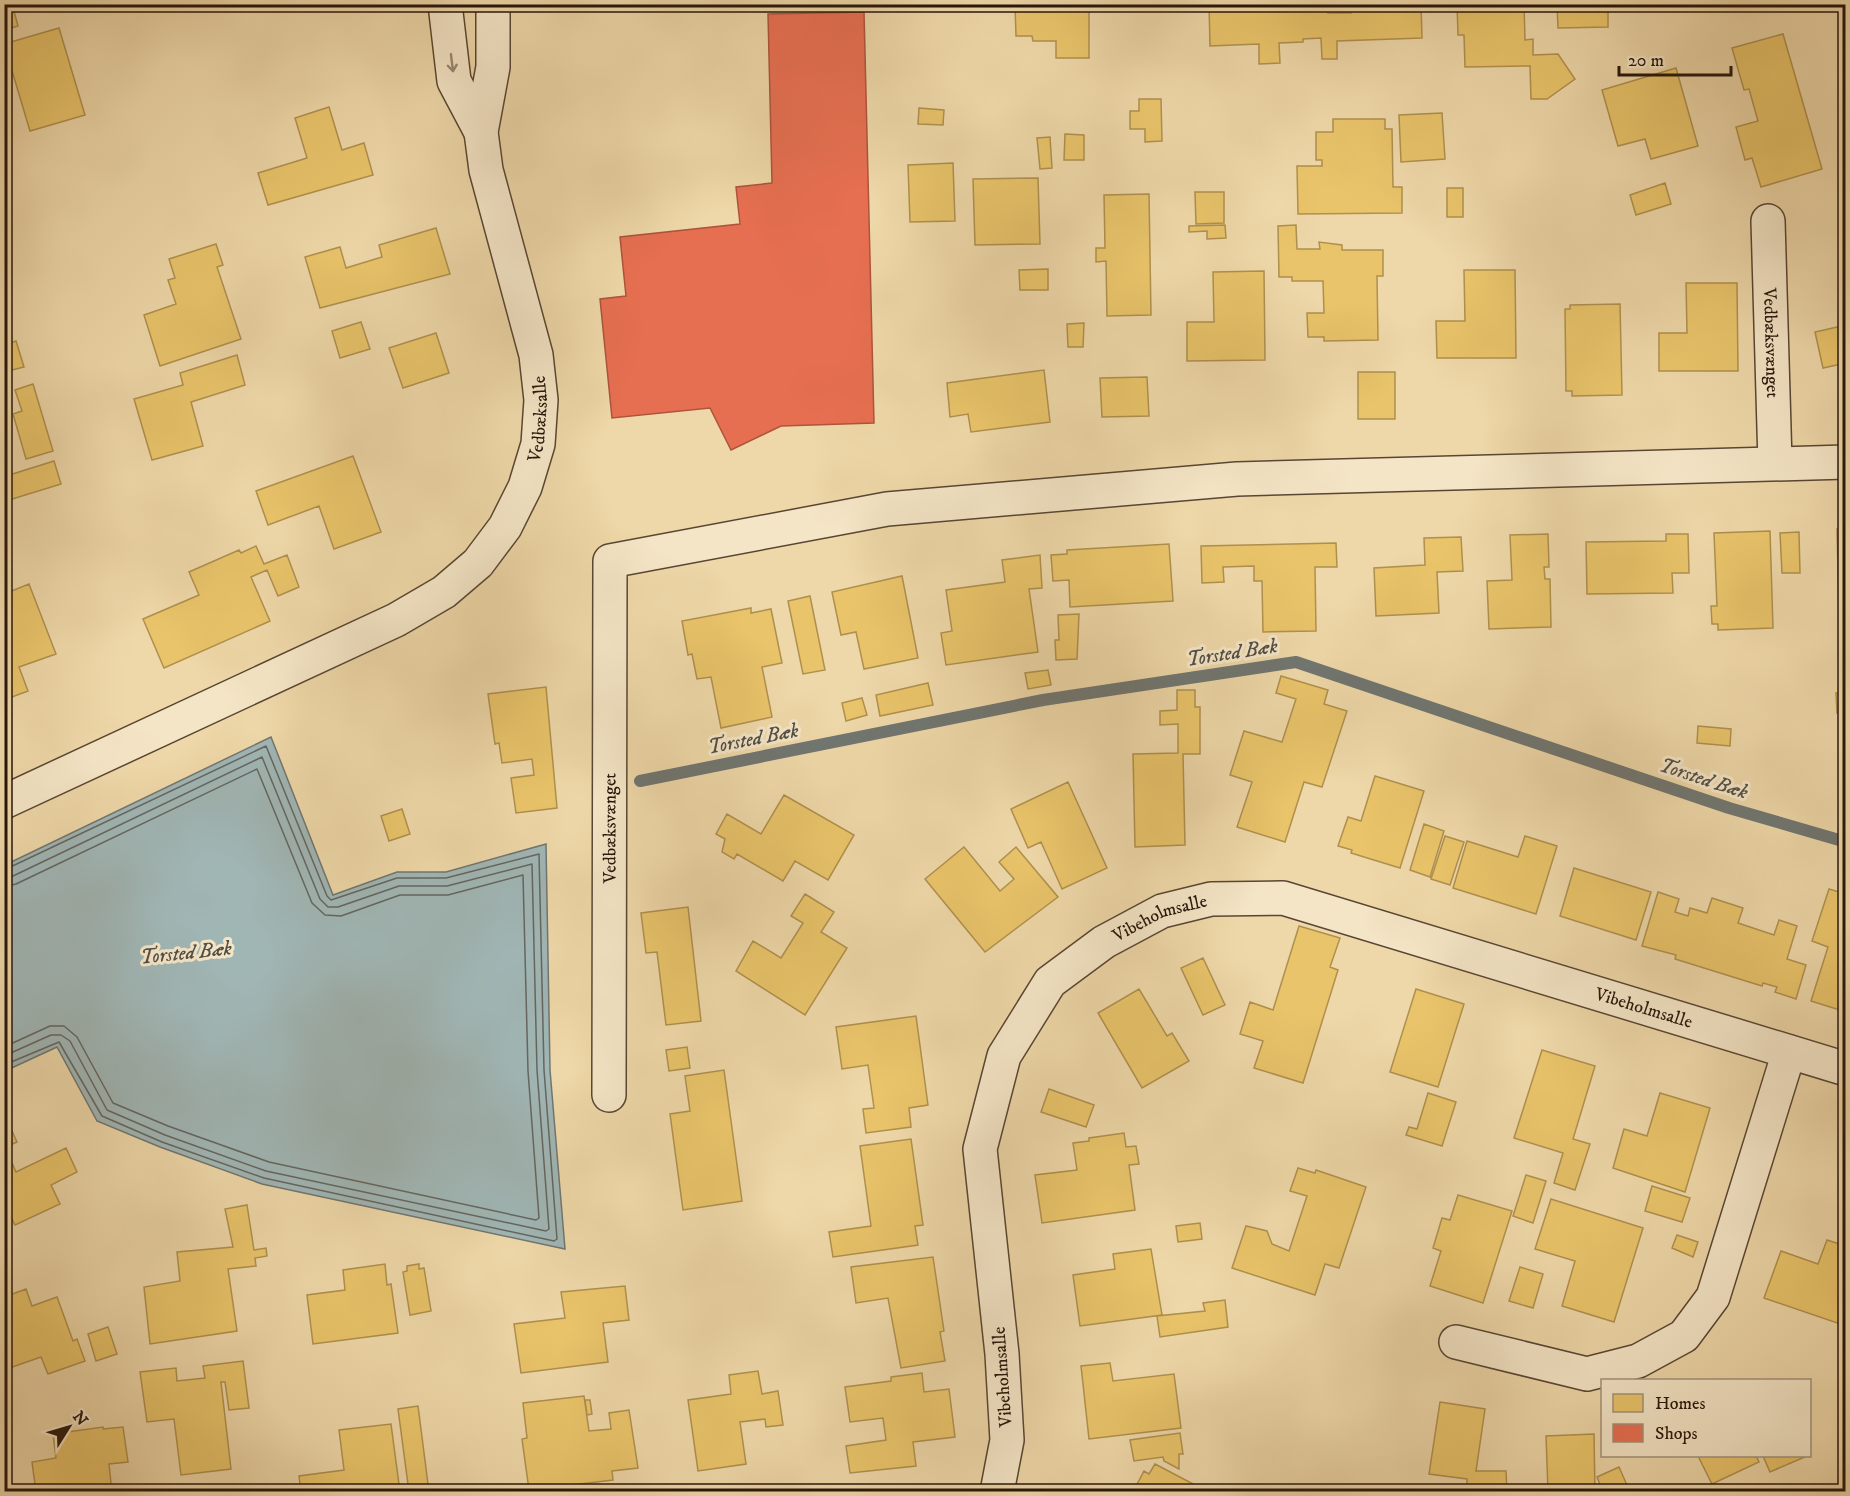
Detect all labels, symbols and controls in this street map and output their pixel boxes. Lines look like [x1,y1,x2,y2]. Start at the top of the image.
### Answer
scale bar [1619,39,1732,77]
text: 20 m [1628,50,1664,72]
one-way arrow [447,52,458,72]
street label: Vedbæksvænget [1758,287,1783,399]
street label: Vedbæksalle [523,375,553,466]
water label: Torsted Bæk [1185,634,1280,673]
water label: Torsted Bæk [706,718,801,761]
water label: Torsted Bæk [1656,753,1752,806]
street label: Vedbæksvænget [599,773,622,884]
street label: Vibeholmsalle [1108,890,1209,948]
water label: Torsted Bæk [139,936,234,971]
street label: Vibeholmsalle [1591,983,1695,1034]
street label: Vibeholmsalle [989,1326,1018,1429]
legend [1601,1379,1811,1457]
text: Homes [1655,1393,1706,1415]
north arrow [39,1397,99,1457]
text: N [68,1407,92,1430]
text: Shops [1655,1423,1698,1445]

